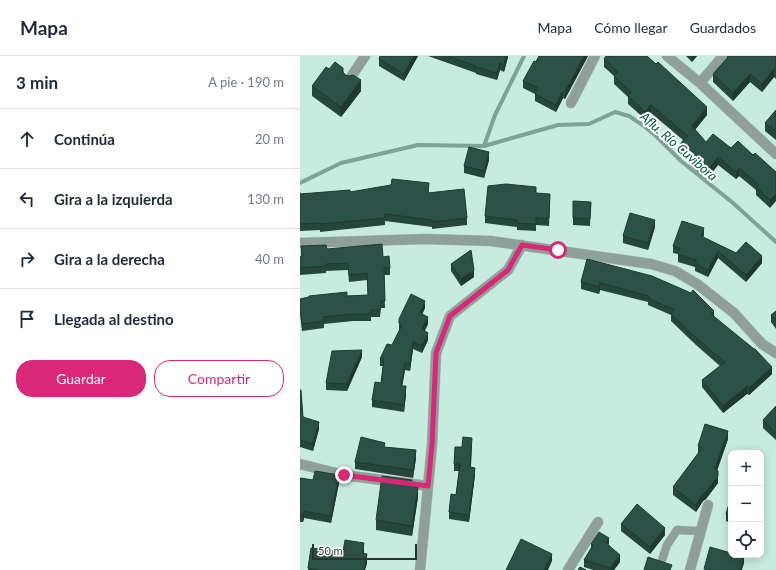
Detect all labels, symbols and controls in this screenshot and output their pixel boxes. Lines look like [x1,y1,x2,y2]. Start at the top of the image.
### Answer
text: Mapa [20,16,68,39]
text: Mapa [538,19,572,36]
text: Cómo llegar [594,19,668,36]
text: Guardados [690,19,756,36]
text: 3 min [16,72,58,93]
text: A pie · 190 m [208,74,284,90]
water label: Aflu. Río Cuvibora [636,108,721,184]
icon: ahead [16,128,38,150]
text: Continúa [54,130,115,148]
text: 20 m [255,131,284,147]
icon: left [16,188,38,210]
text: Gira a la izquierda [54,190,173,208]
text: 130 m [247,191,284,207]
route start [549,241,567,259]
icon: right [16,248,38,270]
text: Gira a la derecha [54,250,165,268]
text: 40 m [255,251,284,267]
icon: arrive [16,308,38,330]
text: Llegada al destino [54,310,174,328]
button: Guardar [16,360,146,397]
button: Compartir [154,360,284,397]
map controls [728,450,764,558]
button: + [728,450,764,486]
route end [335,466,353,484]
button: − [728,486,764,522]
button: locate [728,522,764,558]
scale bar [312,542,417,561]
text: 50 m [318,544,343,557]

